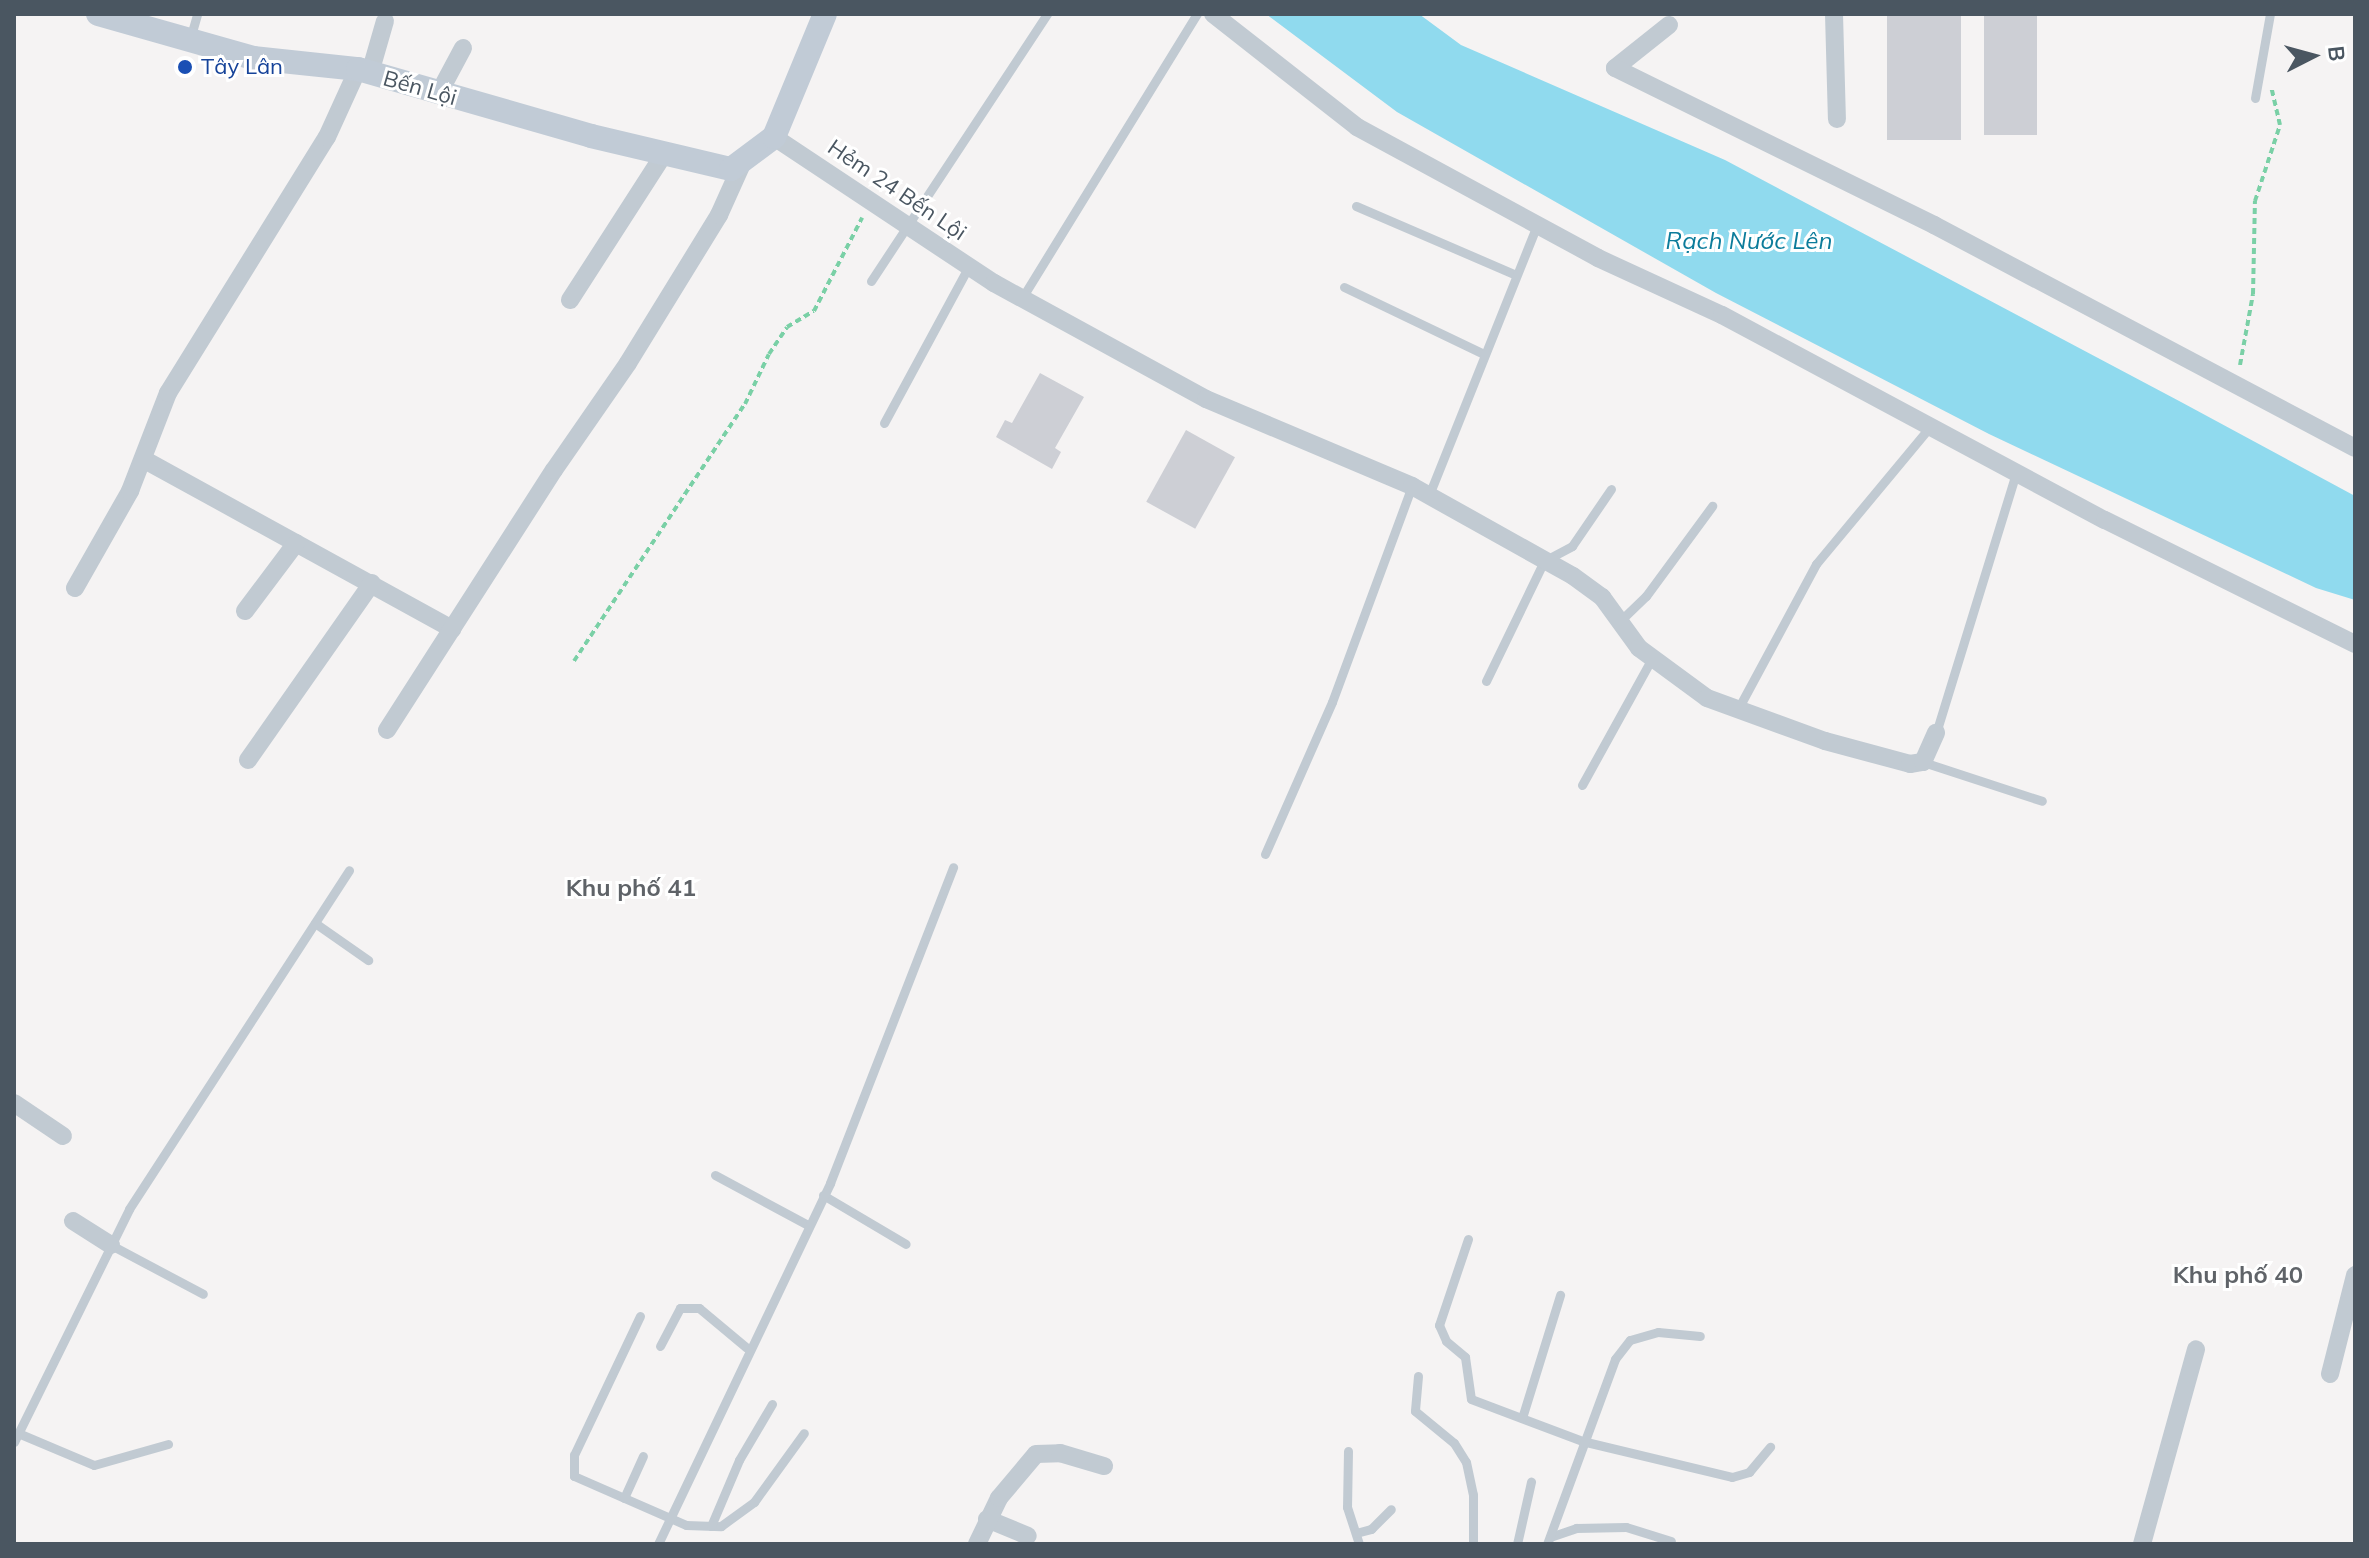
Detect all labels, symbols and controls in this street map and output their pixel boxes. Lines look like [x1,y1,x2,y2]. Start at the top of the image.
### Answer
north arrow [2273,16,2353,96]
text: B [2322,44,2352,63]
place label: Tây Lân [201,54,283,80]
marker: Tây Lân [176,58,194,76]
street label: Bến Lội [380,65,460,111]
street label: Hẻm 24 Bến Lội [823,134,971,246]
water label: Rạch Nước Lên [1666,227,1832,255]
district label: Khu phố 41 [566,874,696,902]
district label: Khu phố 40 [2173,1261,2303,1289]

